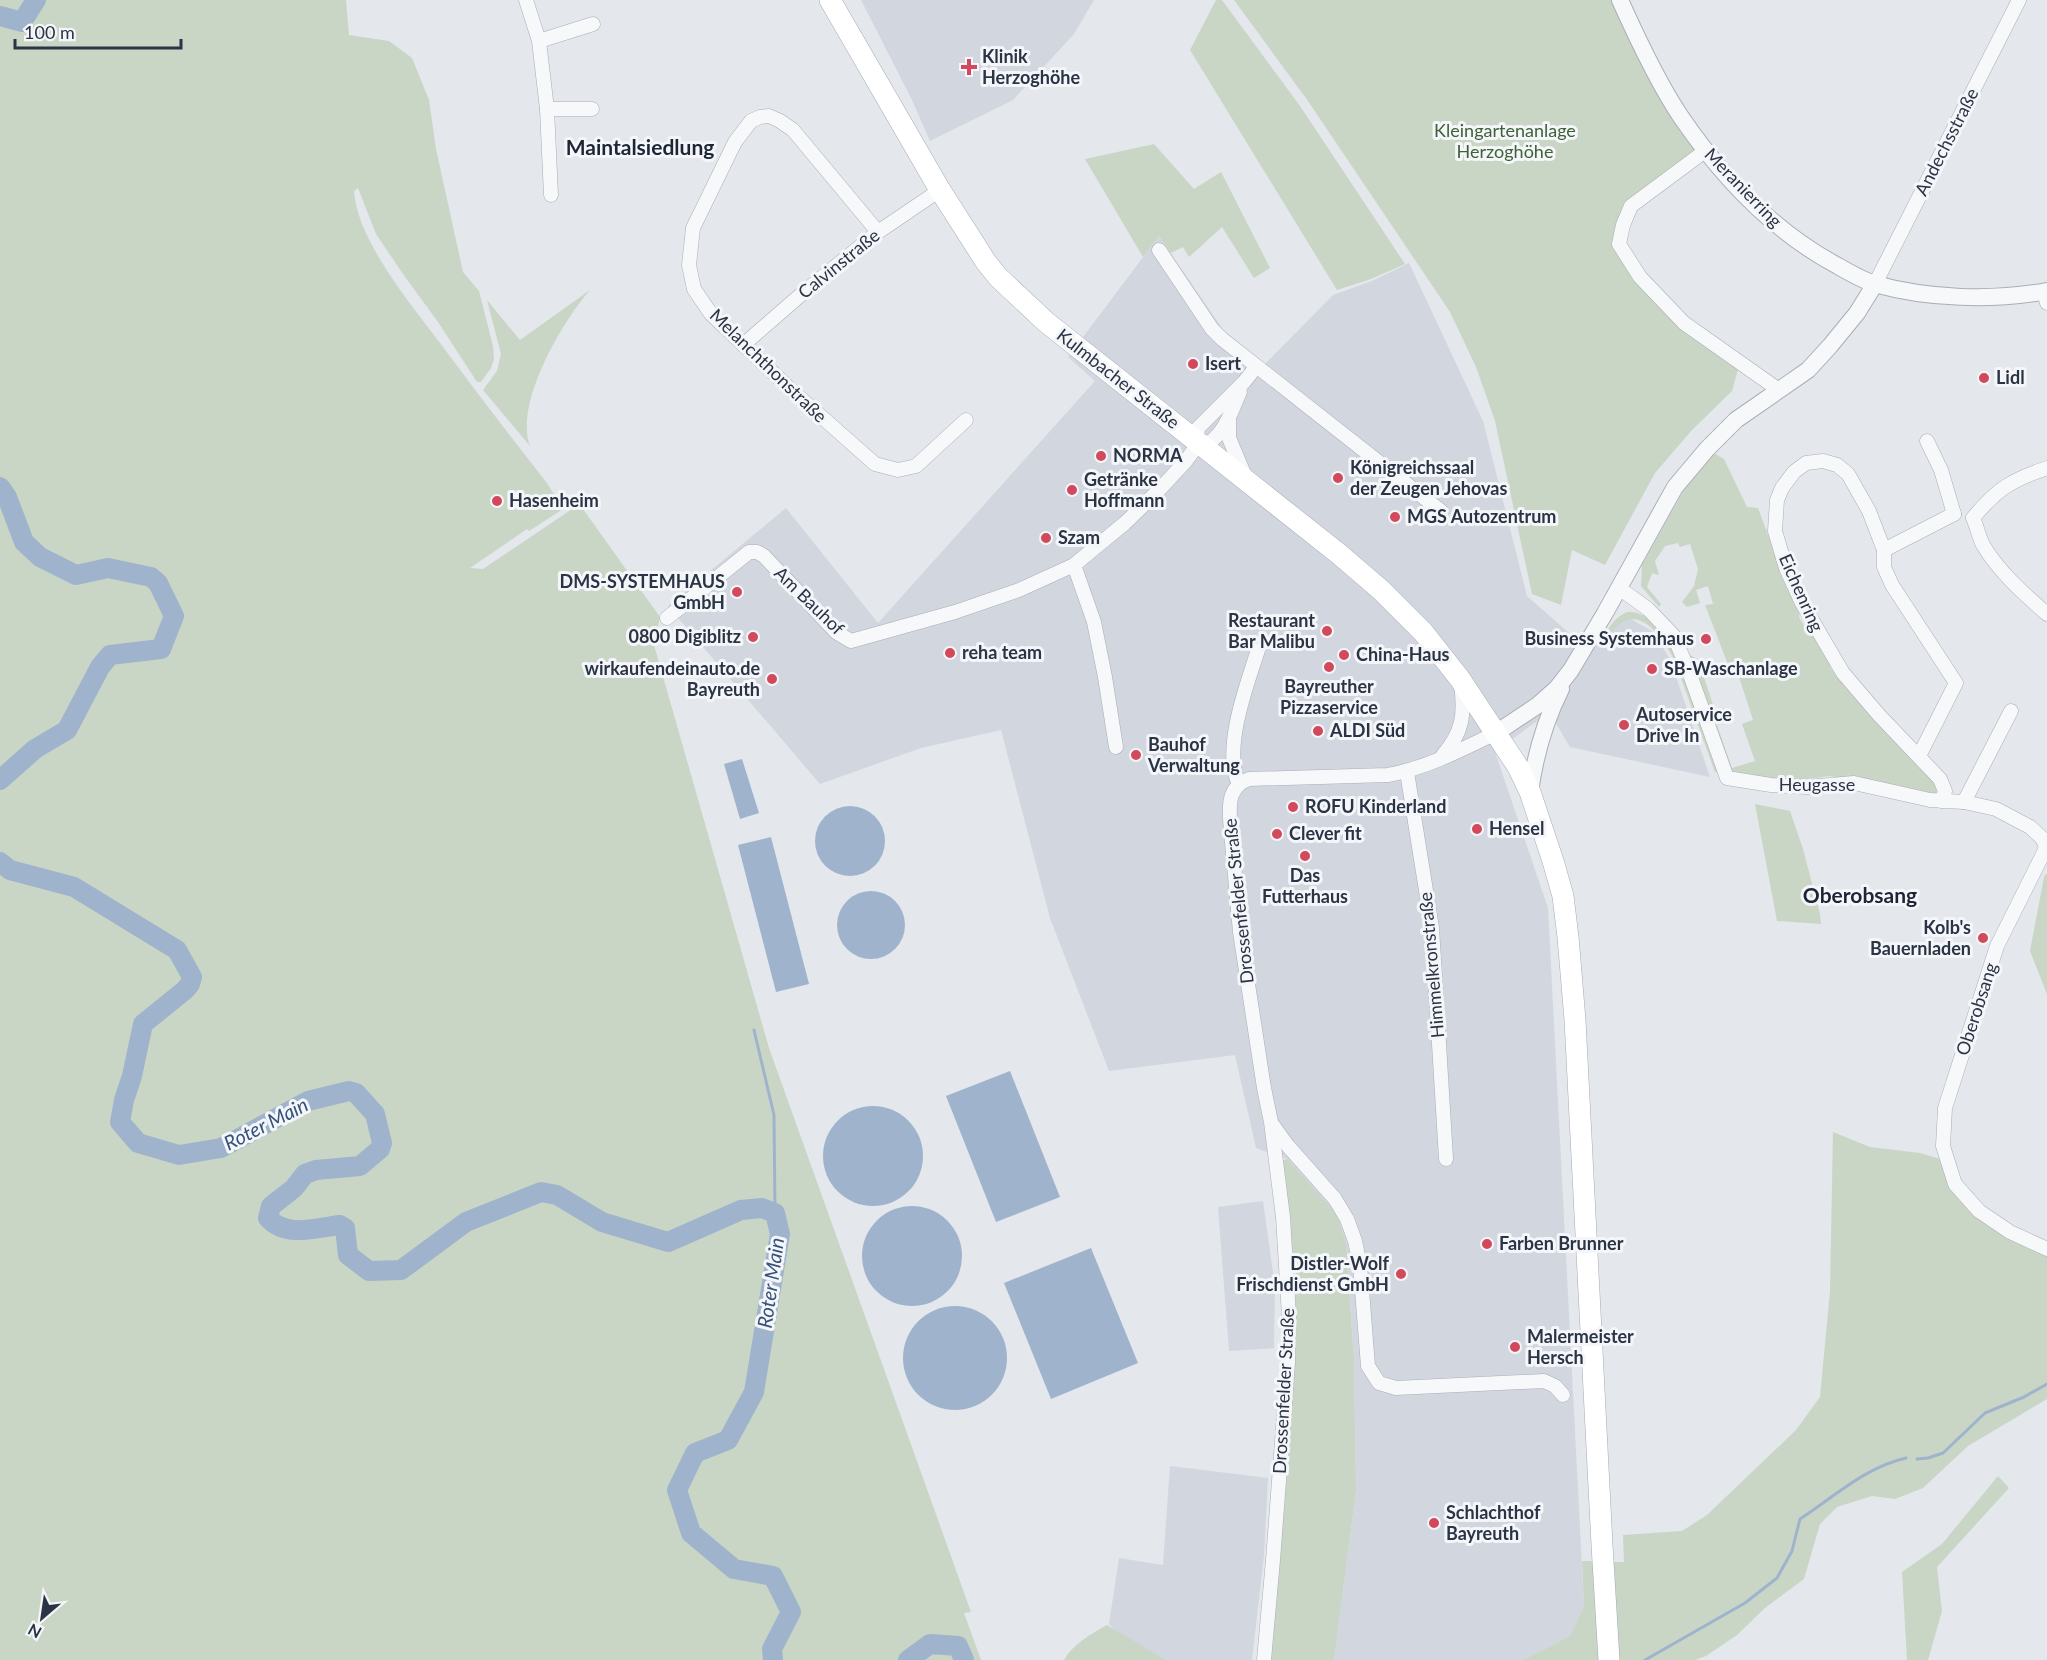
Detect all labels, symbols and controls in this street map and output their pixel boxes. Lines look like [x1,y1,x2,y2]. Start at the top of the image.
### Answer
scale bar [15,12,182,50]
text: 100 m [24,21,75,43]
place label: Klinik Herzoghöhe [982,45,1080,88]
marker: Klinik Herzoghöhe [960,58,978,76]
street label: Andechsstraße [1910,84,1983,199]
park label: Kleingartenanlage Herzoghöhe [1434,119,1576,162]
district label: Maintalsiedlung [566,134,714,159]
street label: Meranierring [1700,143,1787,232]
street label: Calvinstraße [793,224,884,303]
street label: Melanchthonstraße [706,304,832,427]
street label: Kulmbacher Straße [1053,323,1184,433]
place label: Isert [1205,352,1241,374]
marker: Isert [1186,357,1200,371]
place label: Lidl [1996,366,2025,388]
marker: Lidl [1977,371,1991,385]
place label: NORMA [1113,444,1183,466]
marker: NORMA [1094,449,1108,463]
place label: Königreichssaal der Zeugen Jehovas [1350,456,1507,499]
place label: Getränke Hoffmann [1084,468,1165,511]
marker: Königreichssaal der Zeugen Jehovas [1331,471,1345,485]
marker: Getränke Hoffmann [1065,483,1079,497]
place label: Hasenheim [509,489,599,511]
marker: Hasenheim [490,494,504,508]
place label: MGS Autozentrum [1407,505,1556,527]
marker: MGS Autozentrum [1388,510,1402,524]
place label: Szam [1058,526,1100,548]
marker: Szam [1039,531,1053,545]
street label: Eichenring [1775,550,1829,635]
street label: Am Bauhof [770,562,850,639]
place label: DMS-SYSTEMHAUS GmbH [560,570,725,613]
marker: DMS-SYSTEMHAUS GmbH [730,585,744,599]
place label: Restaurant Bar Malibu [1228,609,1315,652]
marker: Restaurant Bar Malibu [1320,624,1334,638]
place label: 0800 Digiblitz [628,625,741,647]
place label: Business Systemhaus [1524,627,1694,649]
marker: 0800 Digiblitz [746,630,760,644]
marker: Business Systemhaus [1699,632,1713,646]
place label: reha team [962,641,1042,663]
place label: China-Haus [1356,643,1450,665]
marker: reha team [943,646,957,660]
marker: China-Haus [1337,648,1351,662]
place label: wirkaufendeinauto.de Bayreuth [584,657,760,700]
place label: SB-Waschanlage [1664,657,1798,679]
marker: Bayreuther Pizzaservice [1322,660,1336,674]
marker: SB-Waschanlage [1645,662,1659,676]
marker: wirkaufendeinauto.de Bayreuth [765,672,779,686]
place label: Bayreuther Pizzaservice [1280,675,1378,718]
place label: Autoservice Drive In [1635,703,1732,746]
marker: Autoservice Drive In [1617,718,1631,732]
place label: ALDI Süd [1329,719,1405,741]
marker: ALDI Süd [1311,724,1325,738]
place label: Bauhof Verwaltung [1147,733,1240,776]
marker: Bauhof Verwaltung [1129,748,1143,762]
street label: Heugasse [1779,773,1855,795]
place label: ROFU Kinderland [1305,795,1446,817]
marker: ROFU Kinderland [1286,800,1300,814]
street label: Drossenfelder Straße [1218,817,1258,985]
place label: Hensel [1489,817,1544,839]
place label: Clever fit [1289,822,1362,844]
marker: Hensel [1470,822,1484,836]
marker: Clever fit [1270,827,1284,841]
marker: Das Futterhaus [1298,849,1312,863]
place label: Das Futterhaus [1262,864,1348,907]
district label: Oberobsang [1803,882,1917,907]
street label: Himmelkronstraße [1414,891,1448,1039]
place label: Kolb's Bauernladen [1870,916,1971,959]
marker: Kolb's Bauernladen [1976,931,1990,945]
street label: Oberobsang [1951,959,2001,1058]
water label: Roter Main [219,1092,312,1155]
place label: Farben Brunner [1499,1232,1624,1254]
water label: Roter Main [752,1236,788,1330]
marker: Farben Brunner [1480,1237,1494,1251]
place label: Distler-Wolf Frischdienst GmbH [1236,1252,1390,1295]
marker: Distler-Wolf Frischdienst GmbH [1394,1267,1408,1281]
street label: Drossenfelder Straße [1268,1307,1298,1474]
place label: Malermeister Hersch [1527,1325,1634,1368]
marker: Malermeister Hersch [1508,1340,1522,1354]
place label: Schlachthof Bayreuth [1446,1501,1541,1544]
marker: Schlachthof Bayreuth [1427,1516,1441,1530]
north arrow [12,1588,72,1648]
text: N [24,1620,44,1643]

